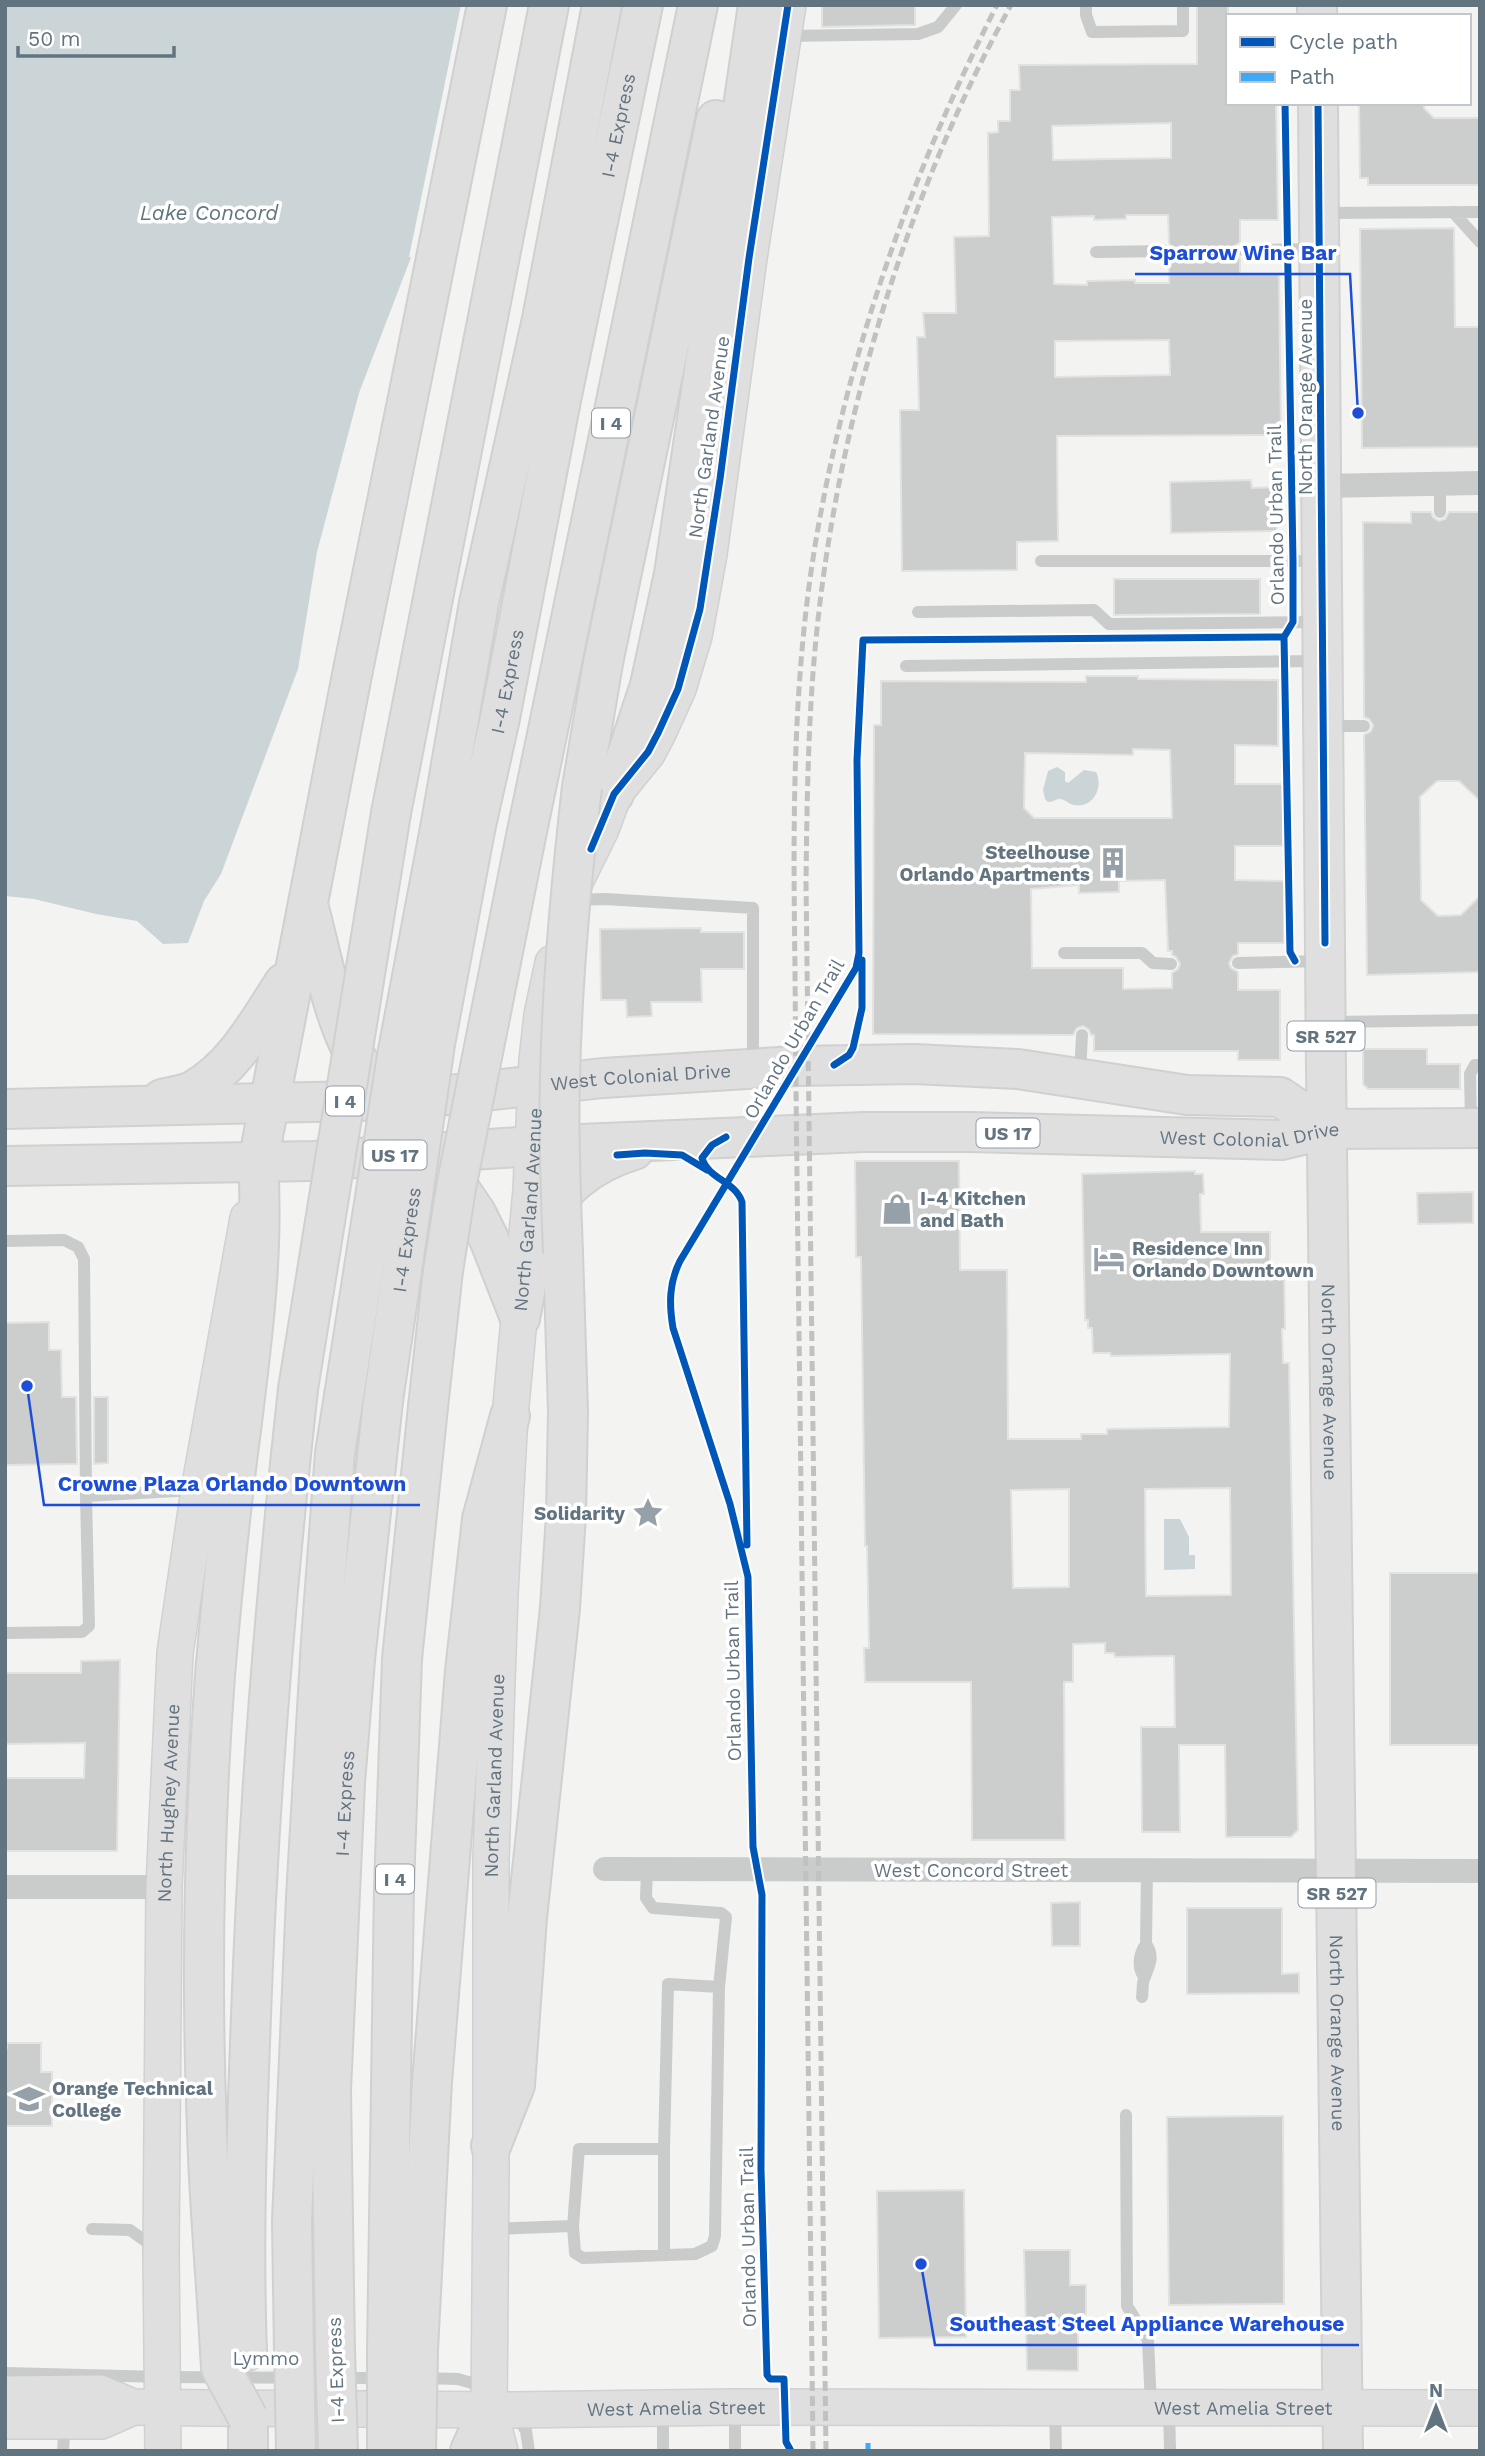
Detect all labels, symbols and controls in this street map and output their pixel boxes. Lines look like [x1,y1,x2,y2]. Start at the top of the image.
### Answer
scale bar [18,14,173,58]
legend [1226,14,1471,105]
text: 50 m [28,26,80,51]
text: Cycle path [1289,29,1398,54]
text: Path [1289,64,1335,89]
street label: I-4 Express [596,71,640,180]
water label: Lake Concord [140,200,279,225]
callout: Sparrow Wine Bar [1135,232,1350,274]
text: Sparrow Wine Bar [1150,240,1336,265]
street label: North Orange Avenue [1294,299,1317,495]
street label: North Garland Avenue [683,334,735,540]
road number: I 4 [592,408,630,438]
street label: Orlando Urban Trail [1263,424,1289,606]
street label: I-4 Express [485,627,528,736]
place label: Steelhouse Orlando Apartments [899,841,1090,886]
building icon: Steelhouse Orlando Apartments [1096,846,1130,880]
street label: Orlando Urban Trail [739,955,849,1123]
road number: SR 527 [1288,1021,1364,1050]
street label: West Colonial Drive [549,1059,732,1095]
road number: I 4 [326,1086,364,1116]
street label: North Garland Avenue [508,1107,546,1312]
street label: West Colonial Drive [1159,1117,1339,1152]
road number: US 17 [976,1118,1040,1148]
road number: US 17 [364,1140,426,1170]
street label: I-4 Express [387,1186,426,1294]
place label: I-4 Kitchen and Bath [920,1187,1026,1232]
shop icon: I-4 Kitchen and Bath [880,1192,914,1226]
place label: Residence Inn Orlando Downtown [1132,1237,1314,1282]
hotel icon: Residence Inn Orlando Downtown [1092,1242,1126,1276]
street label: North Orange Avenue [1317,1283,1343,1480]
callout: Crowne Plaza Orlando Downtown [44,1463,420,1505]
text: Crowne Plaza Orlando Downtown [58,1471,406,1496]
place icon: Solidarity [631,1496,665,1530]
place label: Solidarity [534,1502,625,1525]
street label: Orlando Urban Trail [720,1580,746,1762]
street label: North Garland Avenue [479,1673,509,1878]
street label: North Hughey Avenue [152,1703,184,1903]
street label: I-4 Express [330,1749,359,1857]
street label: West Concord Street [874,1859,1068,1882]
road number: I 4 [376,1865,414,1894]
road number: SR 527 [1298,1879,1376,1908]
street label: North Orange Avenue [1325,1934,1351,2131]
place label: Orange Technical College [52,2077,214,2122]
school or university icon: Orange Technical College [12,2082,46,2116]
street label: Orlando Urban Trail [735,2146,761,2328]
callout: Southeast Steel Appliance Warehouse [935,2303,1359,2345]
text: Southeast Steel Appliance Warehouse [949,2311,1345,2336]
street label: I-4 Express [323,2317,349,2423]
street label: Lymmo [232,2347,300,2370]
north arrow [1401,2372,1471,2442]
text: N [1429,2379,1443,2402]
street label: West Amelia Street [587,2395,766,2420]
street label: West Amelia Street [1154,2396,1333,2419]

